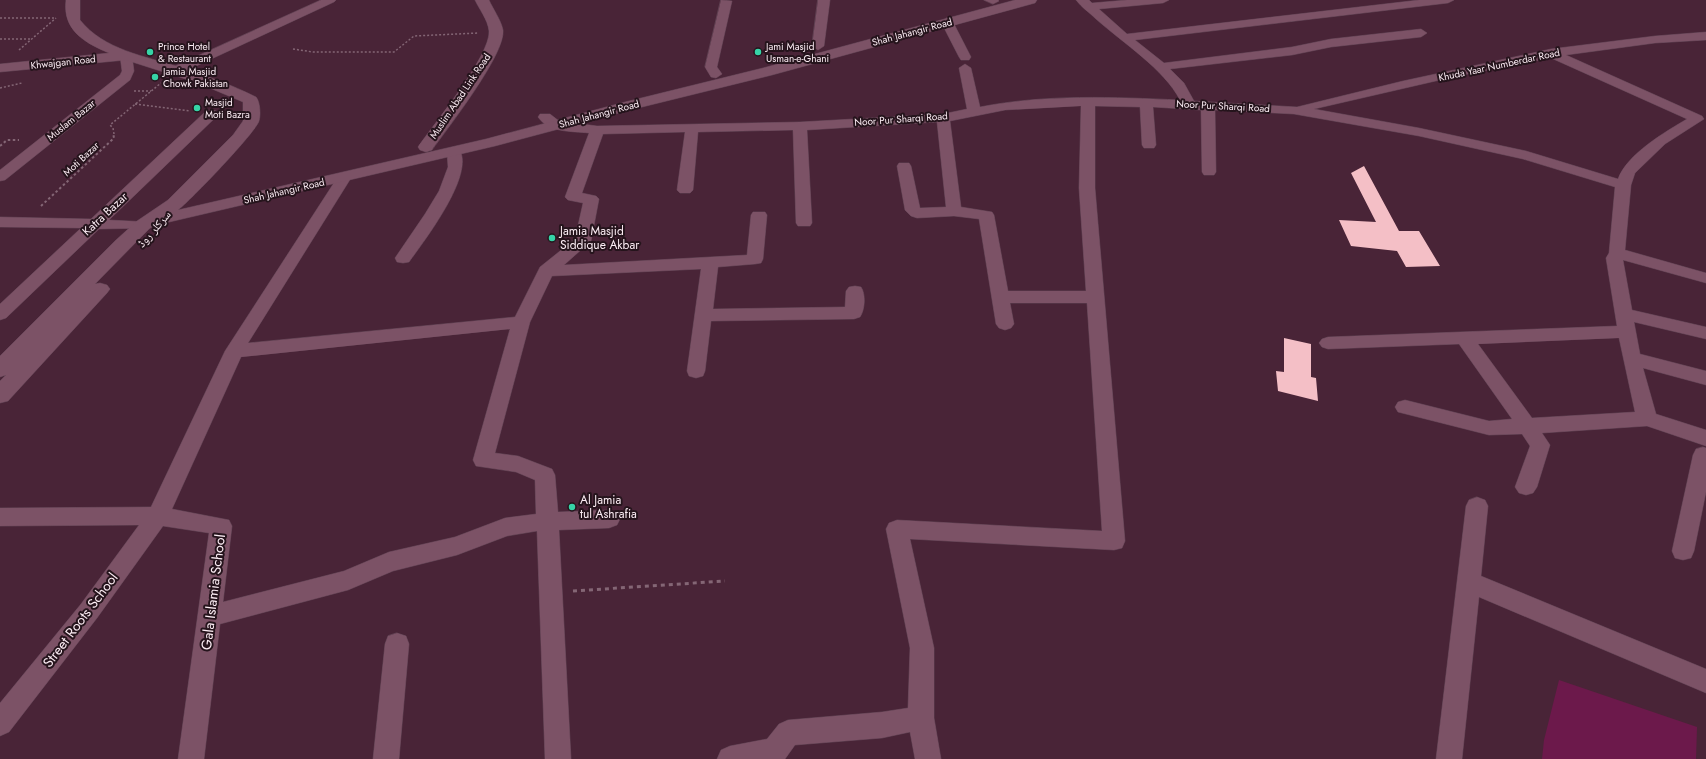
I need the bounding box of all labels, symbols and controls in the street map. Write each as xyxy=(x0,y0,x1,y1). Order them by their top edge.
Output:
street label: Shah Jahangir Road xyxy=(870,14,954,50)
place label: Prince Hotel & Restaurant xyxy=(158,39,211,66)
place label: Jami Masjid Usman-e-Ghani xyxy=(764,39,829,66)
street label: Khuda Yaar Numberdar Road xyxy=(1437,45,1561,85)
marker: Prince Hotel & Restaurant xyxy=(145,47,155,57)
marker: Jami Masjid Usman-e-Ghani xyxy=(753,47,763,57)
street label: Muslim Abad Link Road xyxy=(426,50,494,142)
street label: Khwajgan Road xyxy=(30,51,96,73)
place label: Jamia Masjid Chowk Pakistan xyxy=(161,64,228,91)
marker: Jamia Masjid Chowk Pakistan xyxy=(150,72,160,82)
street label: Muslam Bazar xyxy=(44,95,99,144)
place label: Masjid Moti Bazra xyxy=(205,95,250,122)
street label: Shah Jahangir Road xyxy=(557,96,641,132)
street label: Noor Pur Sharqi Road xyxy=(1176,96,1270,116)
marker: Masjid Moti Bazra xyxy=(192,103,202,113)
street label: Noor Pur Sharqi Road xyxy=(854,108,948,130)
street label: Moti Bazar xyxy=(60,138,103,180)
street label: Shah Jahangir Road xyxy=(242,174,326,208)
street label: Katra Bazar xyxy=(78,187,133,240)
street label: سرکلر روڈ xyxy=(133,206,175,252)
place label: Jamia Masjid Siddique Akbar xyxy=(558,222,640,254)
marker: Jamia Masjid Siddique Akbar xyxy=(547,233,557,243)
place label: Al Jamia tul Ashrafia xyxy=(580,491,637,523)
marker: Al Jamia tul Ashrafia xyxy=(567,502,577,512)
street label: Gala Islamia School xyxy=(196,533,230,651)
street label: Street Roots School xyxy=(38,568,122,672)

